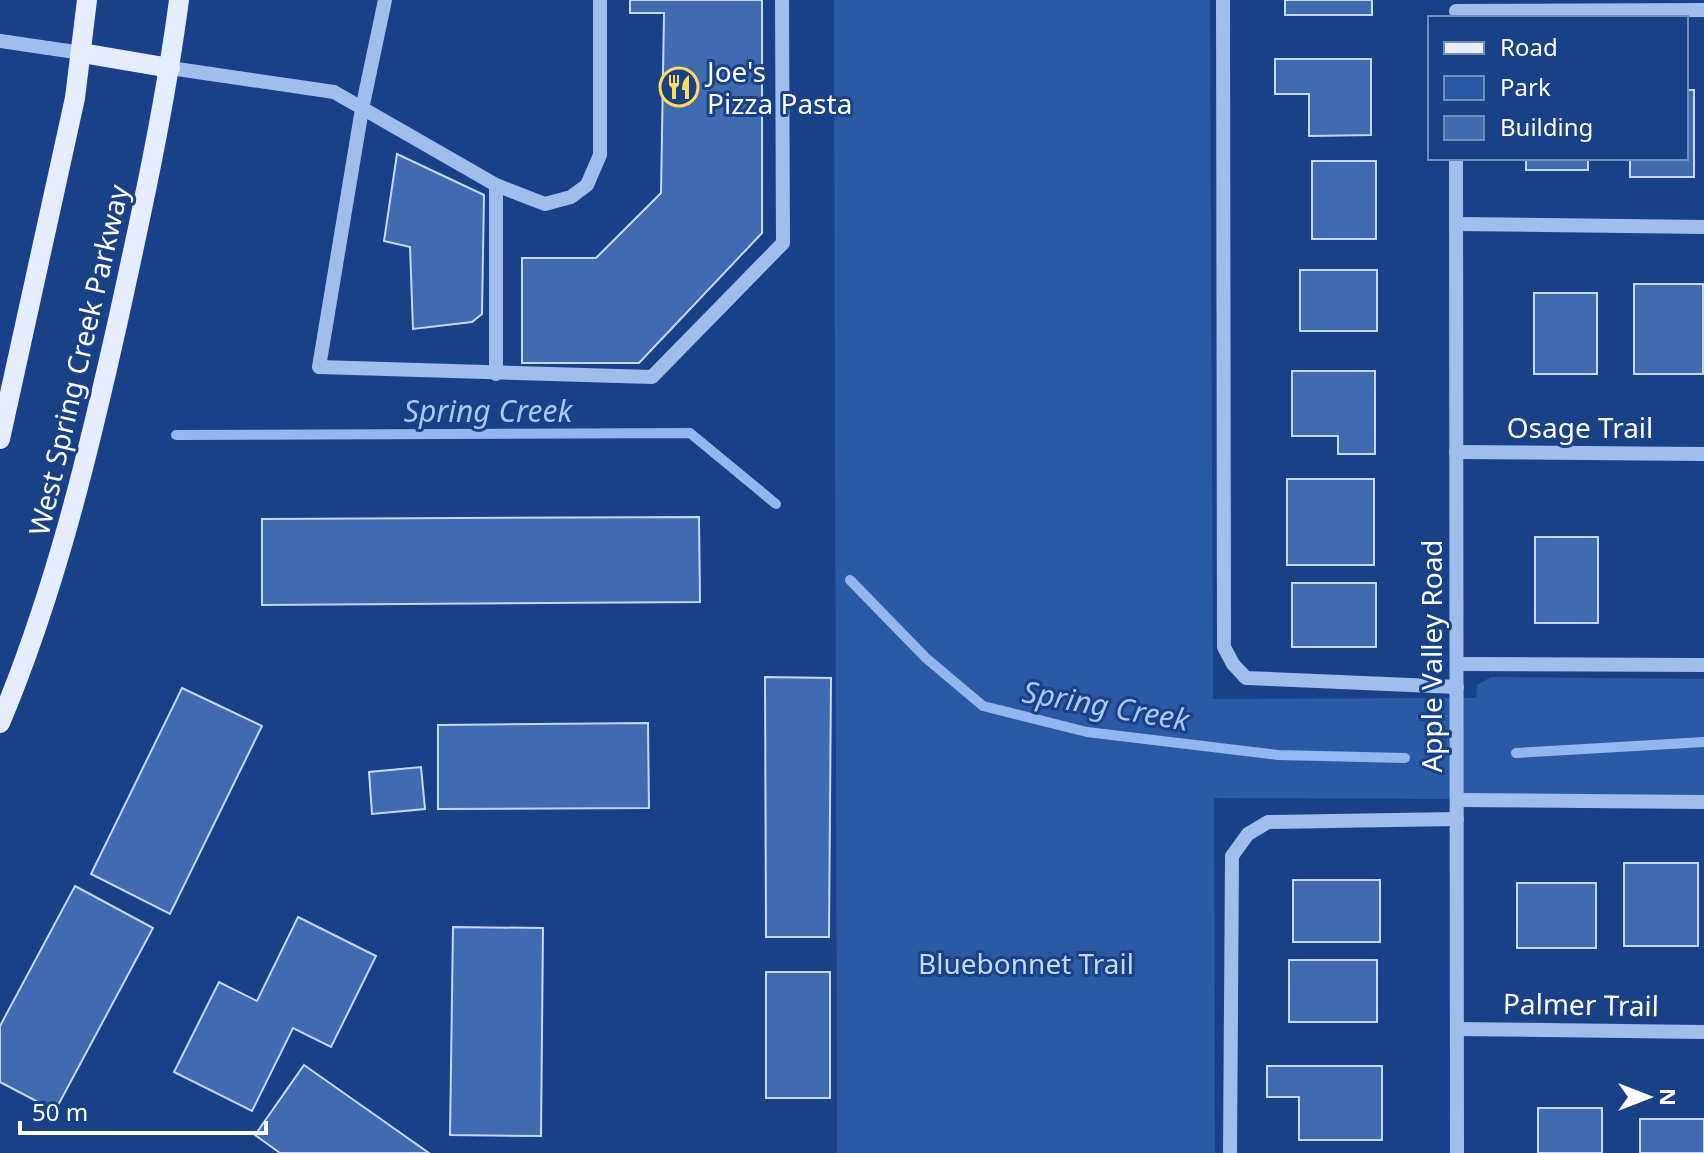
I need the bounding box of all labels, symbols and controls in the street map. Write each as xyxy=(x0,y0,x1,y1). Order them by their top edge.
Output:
legend xyxy=(1428,16,1688,160)
text: Road xyxy=(1500,30,1558,63)
place label: Joe's Pizza Pasta xyxy=(704,52,852,122)
restaurant icon: Joe's Pizza Pasta xyxy=(658,66,700,108)
text: Park xyxy=(1500,70,1551,103)
text: Building xyxy=(1500,110,1593,143)
street label: West Spring Creek Parkway xyxy=(19,180,137,539)
water label: Spring Creek xyxy=(404,390,573,431)
street label: Osage Trail xyxy=(1507,408,1653,446)
street label: Apple Valley Road xyxy=(1412,539,1450,773)
water label: Spring Creek xyxy=(1019,670,1194,740)
park label: Bluebonnet Trail xyxy=(918,944,1134,982)
street label: Palmer Trail xyxy=(1503,984,1659,1024)
north arrow xyxy=(1608,1057,1688,1137)
scale bar xyxy=(20,1085,266,1135)
text: N xyxy=(1654,1088,1684,1106)
text: 50 m xyxy=(32,1095,88,1128)

